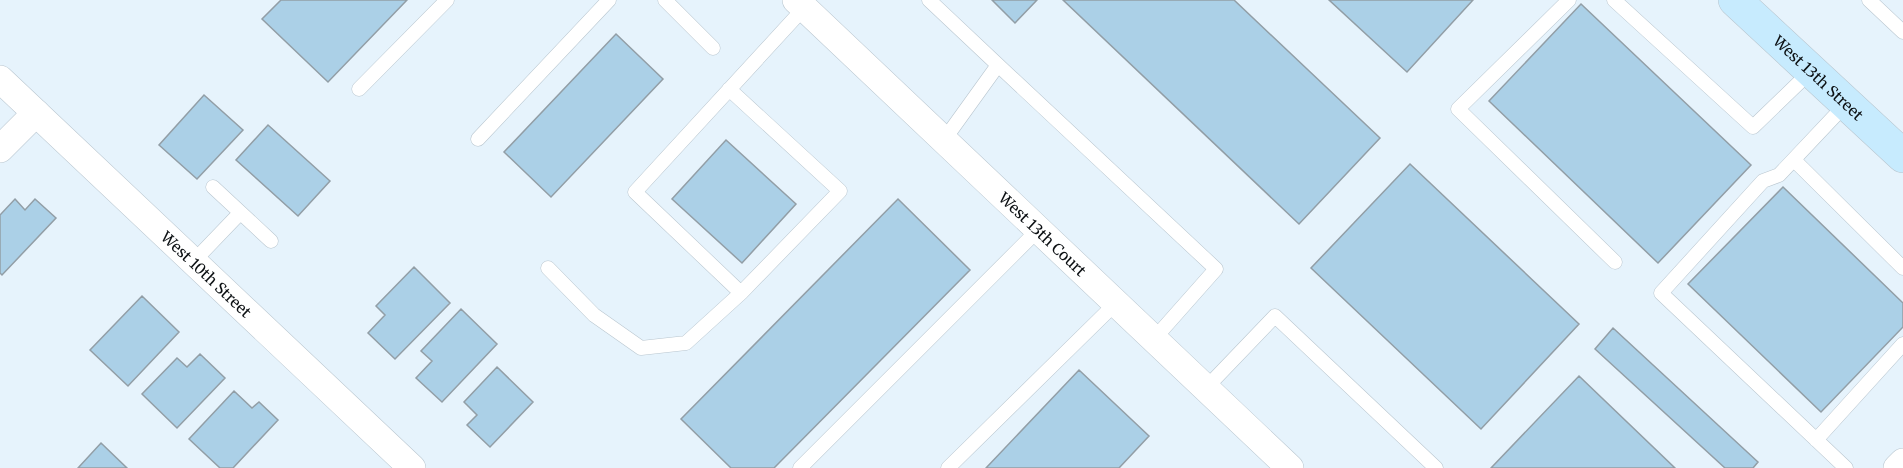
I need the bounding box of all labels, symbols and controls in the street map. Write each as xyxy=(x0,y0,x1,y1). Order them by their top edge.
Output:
street label: West 13th Street xyxy=(1769,30,1868,124)
street label: West 13th Court xyxy=(994,187,1091,280)
street label: West 10th Street xyxy=(157,226,256,321)

